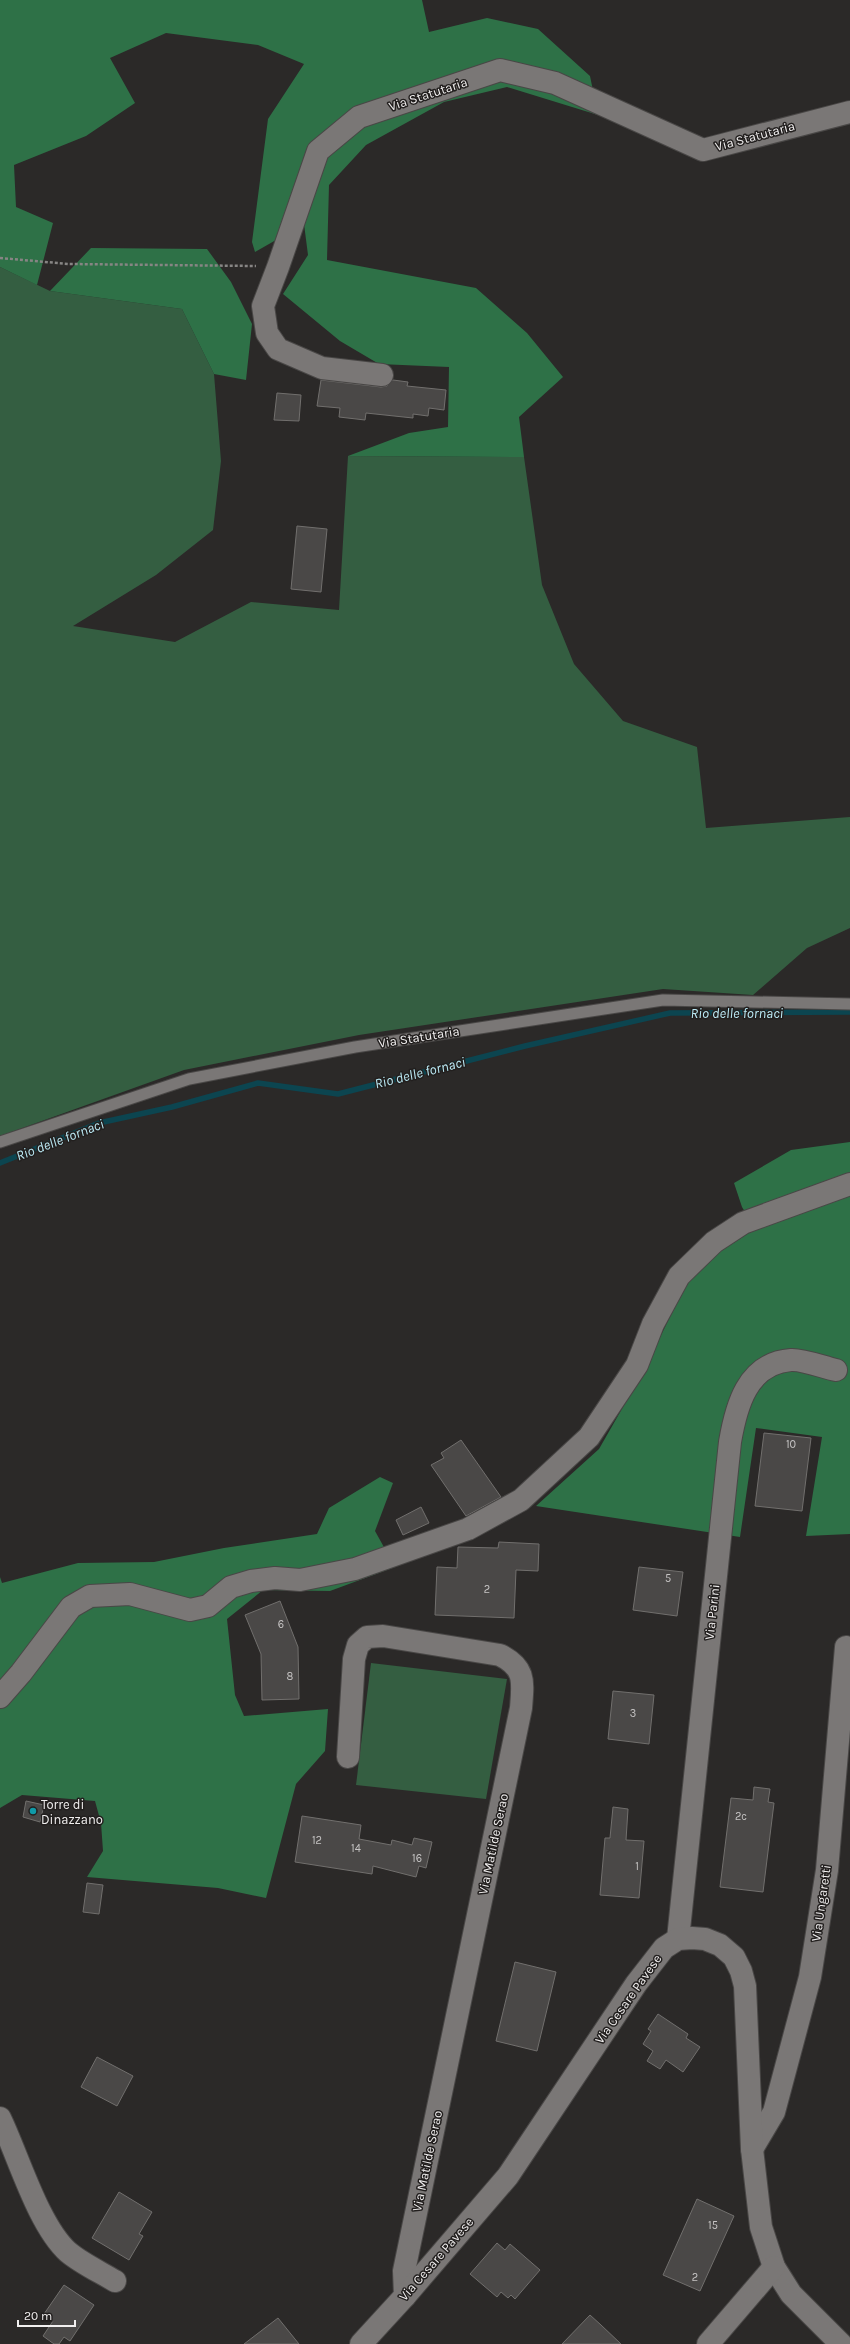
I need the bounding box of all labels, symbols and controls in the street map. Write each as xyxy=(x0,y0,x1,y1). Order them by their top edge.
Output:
street label: Via Statutaria xyxy=(387,74,469,114)
street label: Via Statutaria xyxy=(714,118,796,154)
water label: Rio delle fornaci xyxy=(691,1005,784,1022)
street label: Via Statutaria xyxy=(377,1023,461,1051)
water label: Rio delle fornaci xyxy=(373,1053,467,1092)
water label: Rio delle fornaci xyxy=(14,1115,107,1165)
house number: 10 xyxy=(786,1438,796,1451)
house number: 5 xyxy=(665,1572,671,1585)
house number: 2 xyxy=(484,1583,490,1596)
street label: Via Parini xyxy=(702,1583,722,1641)
house number: 6 xyxy=(278,1618,284,1631)
house number: 8 xyxy=(287,1670,294,1683)
house number: 3 xyxy=(630,1707,636,1720)
street label: Via Matilde Serao xyxy=(475,1792,511,1896)
place label: Torre di Dinazzano xyxy=(41,1797,103,1827)
marker: Torre di Dinazzano xyxy=(28,1806,38,1816)
house number: 2c xyxy=(735,1810,747,1823)
house number: 12 xyxy=(312,1834,322,1847)
house number: 14 xyxy=(351,1842,361,1855)
house number: 16 xyxy=(412,1852,422,1865)
house number: 1 xyxy=(635,1860,639,1873)
street label: Via Ungaretti xyxy=(808,1864,834,1942)
street label: Via Cesare Pavese xyxy=(592,1951,665,2047)
street label: Via Matilde Serao xyxy=(409,2109,445,2213)
street label: Via Cesare Pavese xyxy=(396,2214,477,2304)
house number: 15 xyxy=(708,2219,718,2232)
house number: 2 xyxy=(692,2271,698,2284)
scale bar xyxy=(18,2302,75,2328)
text: 20 m xyxy=(24,2309,52,2323)

